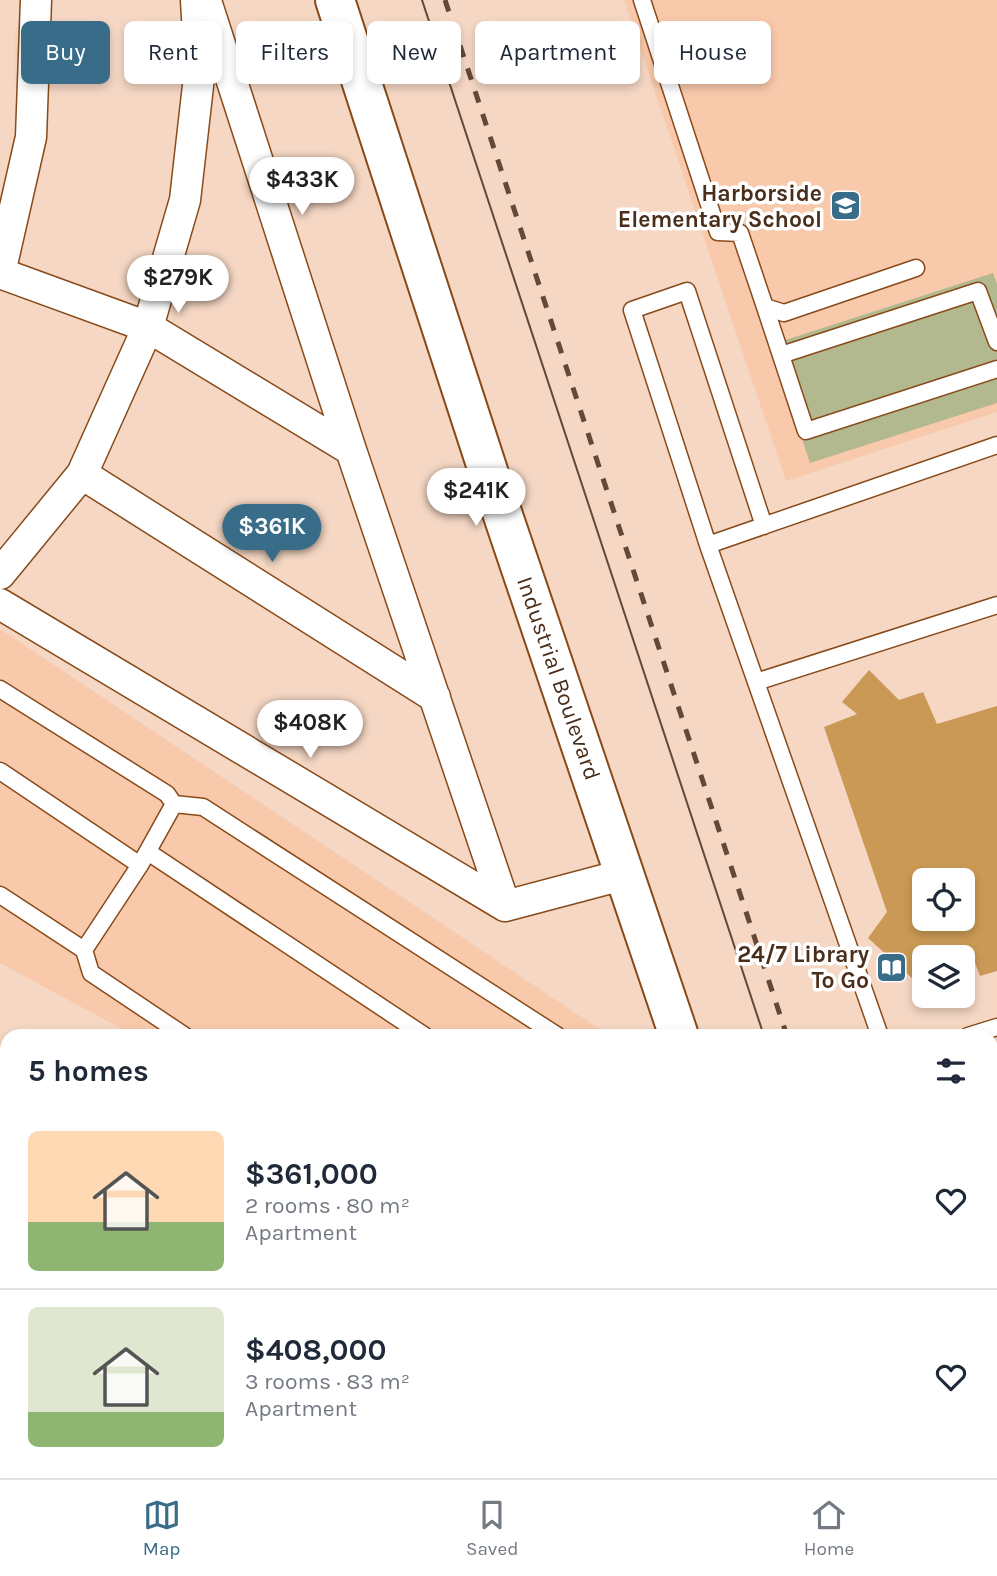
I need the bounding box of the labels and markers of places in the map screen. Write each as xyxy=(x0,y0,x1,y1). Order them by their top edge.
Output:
pin: $433K xyxy=(253,158,351,217)
place label: Harborside Elementary School xyxy=(618,180,822,233)
school or university icon: Harborside Elementary School xyxy=(828,189,862,223)
pin: $279K xyxy=(129,256,227,315)
pin: $241K xyxy=(427,468,525,528)
pin: $361K xyxy=(223,504,321,564)
pin: $408K xyxy=(261,700,359,760)
place label: 24/7 Library To Go xyxy=(737,941,869,994)
library icon: 24/7 Library To Go xyxy=(875,950,909,984)

